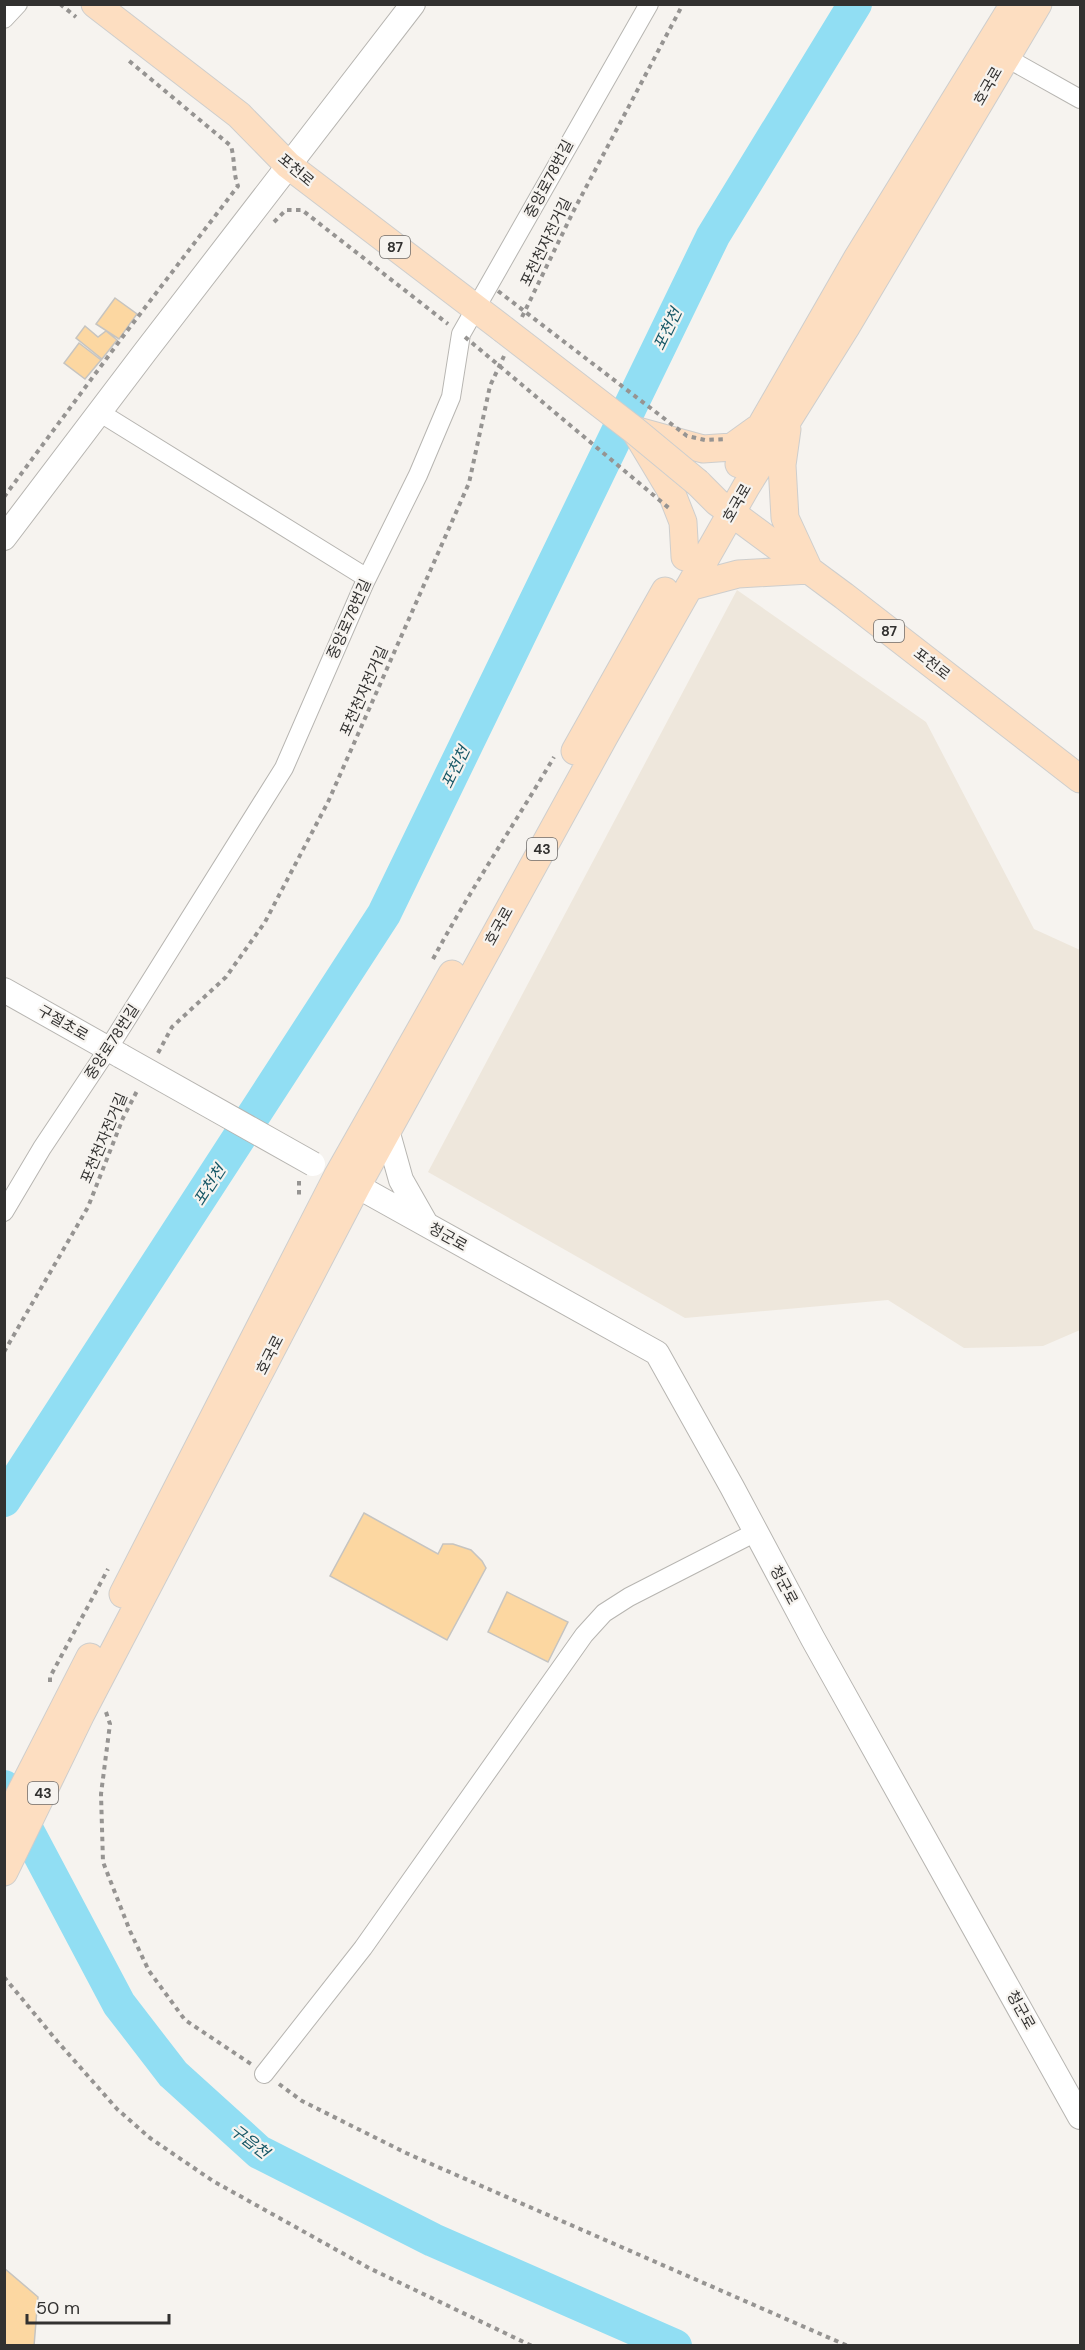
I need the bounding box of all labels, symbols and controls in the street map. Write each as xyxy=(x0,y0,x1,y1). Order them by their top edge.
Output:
street label: 호국로 xyxy=(969,63,1007,109)
street label: 중앙로78번길 xyxy=(520,136,578,222)
street label: 포천로 xyxy=(274,149,318,191)
street label: 포천천자전거길 xyxy=(516,194,576,290)
road number: 87 xyxy=(380,236,410,258)
water label: 포천천 xyxy=(648,303,688,354)
street label: 호국로 xyxy=(718,480,756,526)
street label: 중앙로78번길 xyxy=(322,576,376,662)
road number: 87 xyxy=(874,620,904,642)
street label: 포천천자전거길 xyxy=(335,643,393,739)
street label: 포천로 xyxy=(910,643,954,685)
water label: 포천천 xyxy=(436,741,476,792)
road number: 43 xyxy=(527,838,557,860)
street label: 호국로 xyxy=(480,903,518,949)
street label: 구절초로 xyxy=(34,1001,92,1045)
street label: 중앙로78번길 xyxy=(80,1001,144,1083)
street label: 포천천자전거길 xyxy=(76,1090,132,1186)
water label: 포천천 xyxy=(189,1159,231,1210)
street label: 청군로 xyxy=(425,1218,471,1256)
street label: 호국로 xyxy=(252,1332,288,1378)
street label: 청군로 xyxy=(765,1562,803,1608)
road number: 43 xyxy=(28,1782,58,1804)
street label: 청군로 xyxy=(1002,1987,1040,2033)
water label: 구읍천 xyxy=(226,2120,275,2165)
scale bar xyxy=(27,2287,170,2325)
text: 50 m xyxy=(36,2296,80,2320)

